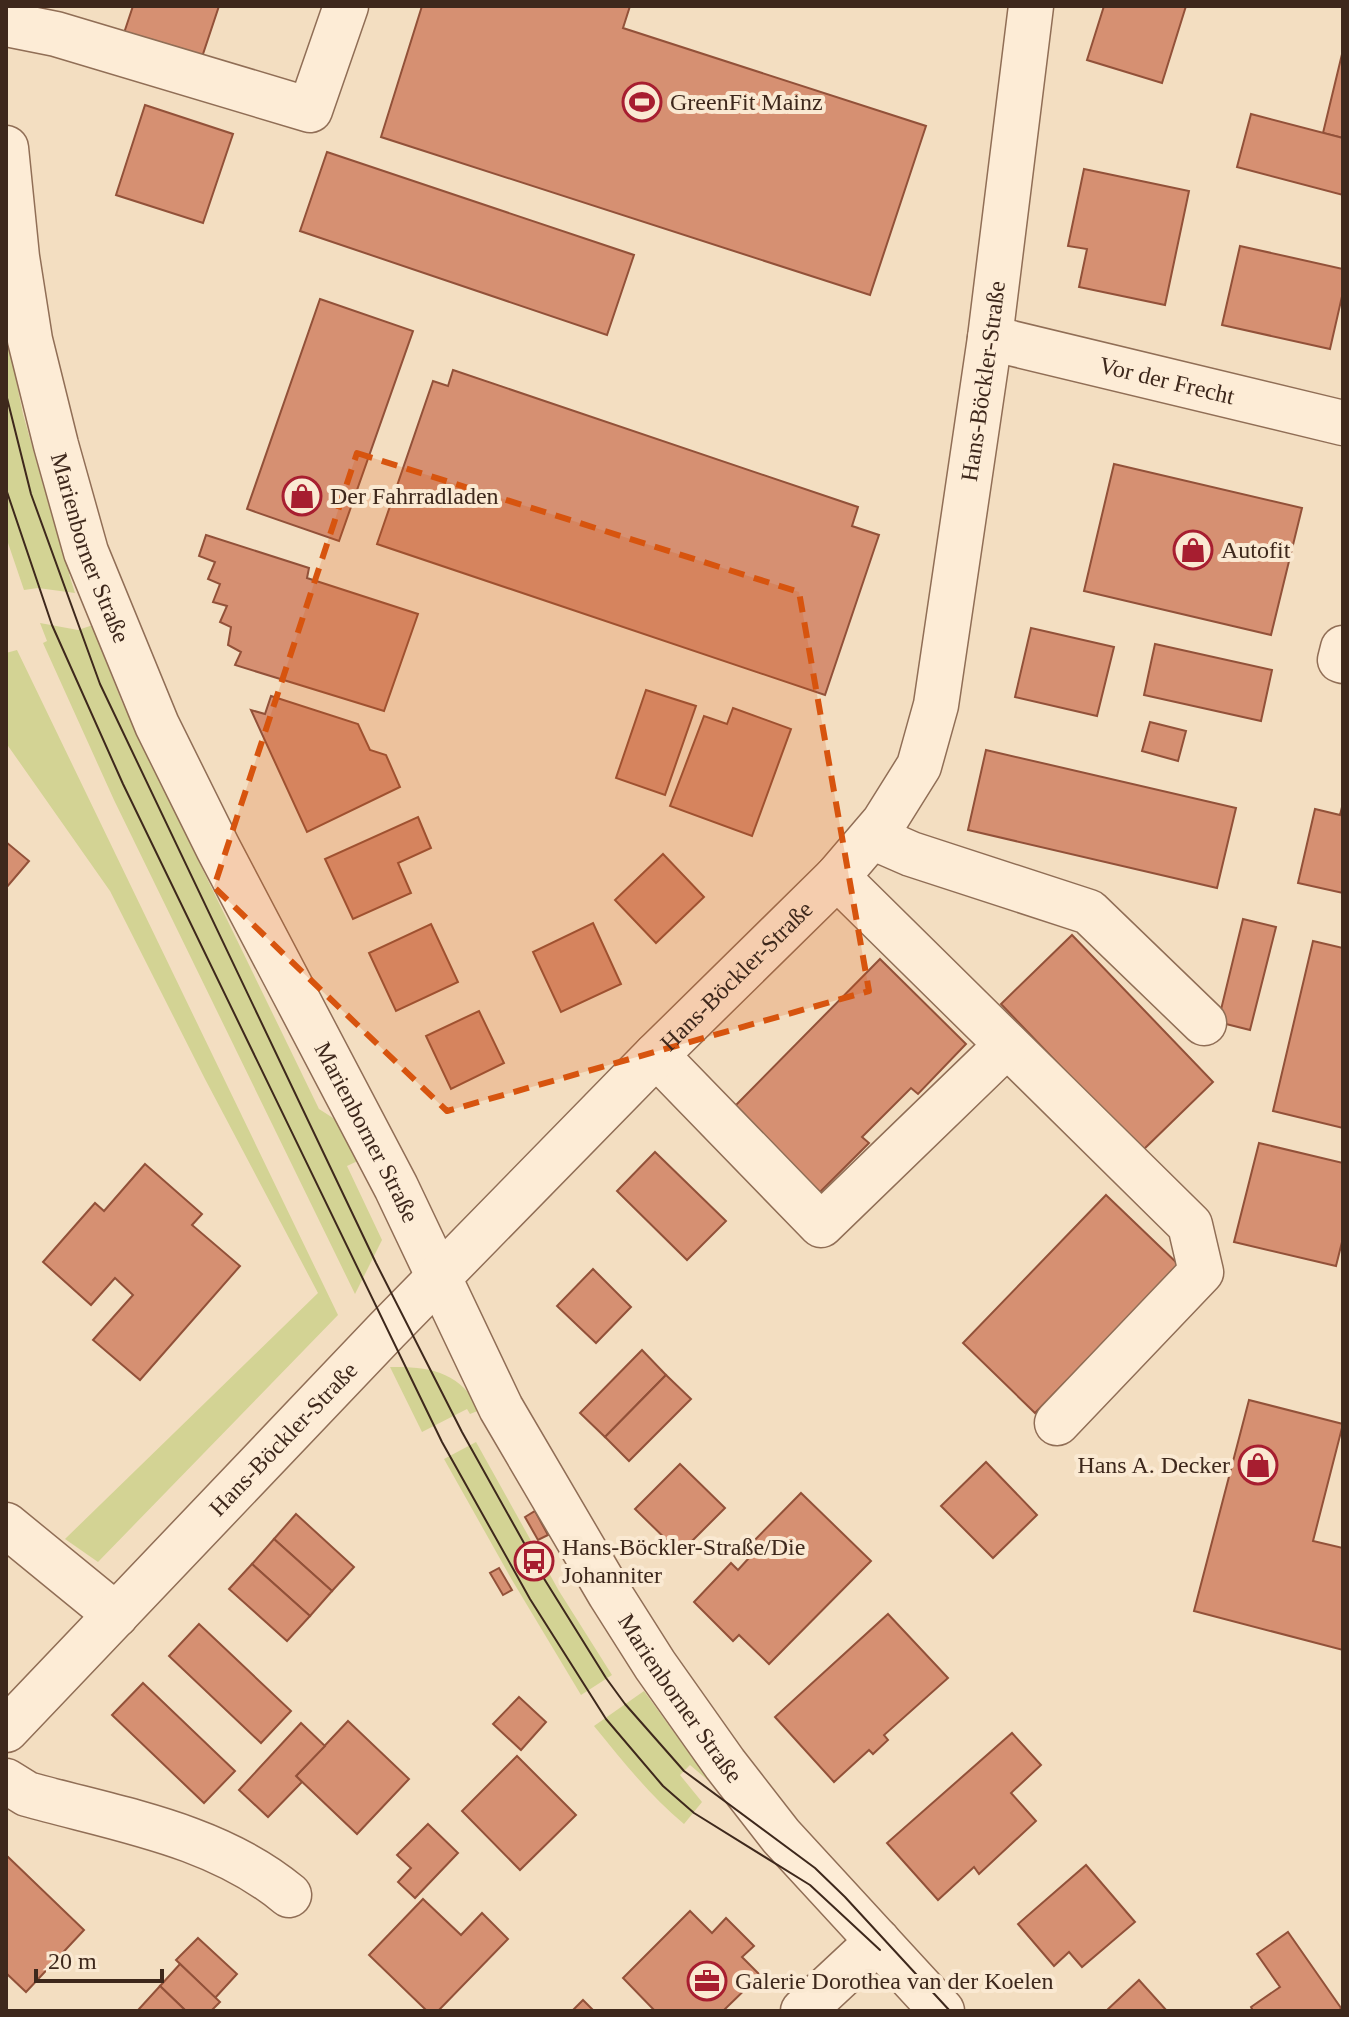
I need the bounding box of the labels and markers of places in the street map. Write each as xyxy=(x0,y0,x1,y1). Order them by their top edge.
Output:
sports icon: GreenFit Mainz xyxy=(621,81,663,123)
place label: GreenFit Mainz xyxy=(670,89,823,115)
shop icon: Der Fahrradladen xyxy=(281,475,323,517)
place label: Der Fahrradladen xyxy=(330,483,499,509)
shop icon: Autofit xyxy=(1172,529,1214,571)
place label: Autofit xyxy=(1221,537,1291,563)
shop icon: Hans A. Decker xyxy=(1237,1444,1279,1486)
place label: Hans A. Decker xyxy=(1077,1452,1230,1478)
place label: Hans-Böckler-Straße/Die Johanniter xyxy=(562,1534,805,1588)
bus stop icon: Hans-Böckler-Straße/Die Johanniter xyxy=(513,1540,555,1582)
office icon: Galerie Dorothea van der Koelen xyxy=(686,1960,728,2002)
place label: Galerie Dorothea van der Koelen xyxy=(735,1968,1054,1994)

